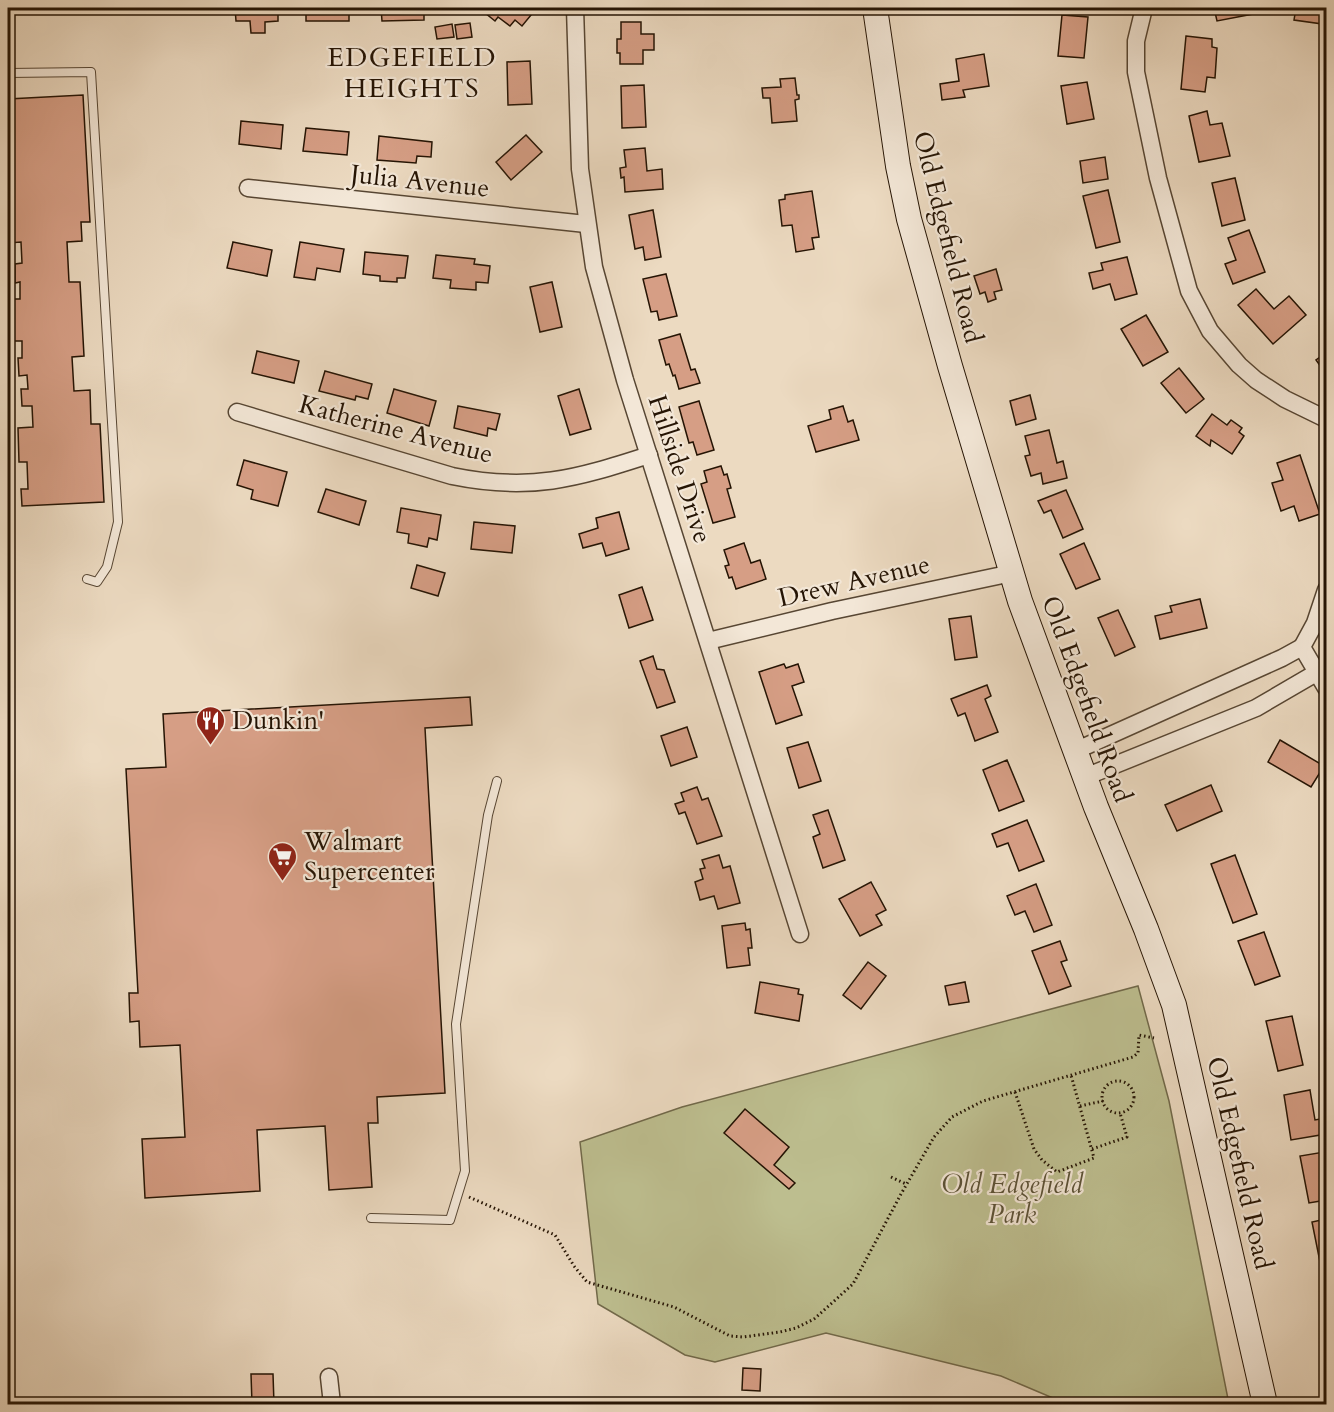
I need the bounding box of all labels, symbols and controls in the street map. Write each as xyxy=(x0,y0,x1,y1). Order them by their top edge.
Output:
district label: EDGEFIELD HEIGHTS xyxy=(327,39,497,107)
street label: Old Edgefield Road xyxy=(905,127,991,347)
street label: Julia Avenue xyxy=(345,156,491,206)
street label: Katherine Avenue xyxy=(295,386,497,472)
street label: Hillside Drive xyxy=(640,390,720,548)
street label: Drew Avenue xyxy=(775,547,933,615)
street label: Old Edgefield Road xyxy=(1033,591,1141,807)
place label: Dunkin' xyxy=(232,703,324,738)
restaurant icon: Dunkin' xyxy=(195,704,227,746)
place label: Walmart Supercenter xyxy=(303,824,435,889)
supermarket icon: Walmart Supercenter xyxy=(267,840,299,882)
street label: Old Edgefield Road xyxy=(1199,1053,1282,1273)
park label: Old Edgefield Park xyxy=(941,1167,1084,1232)

